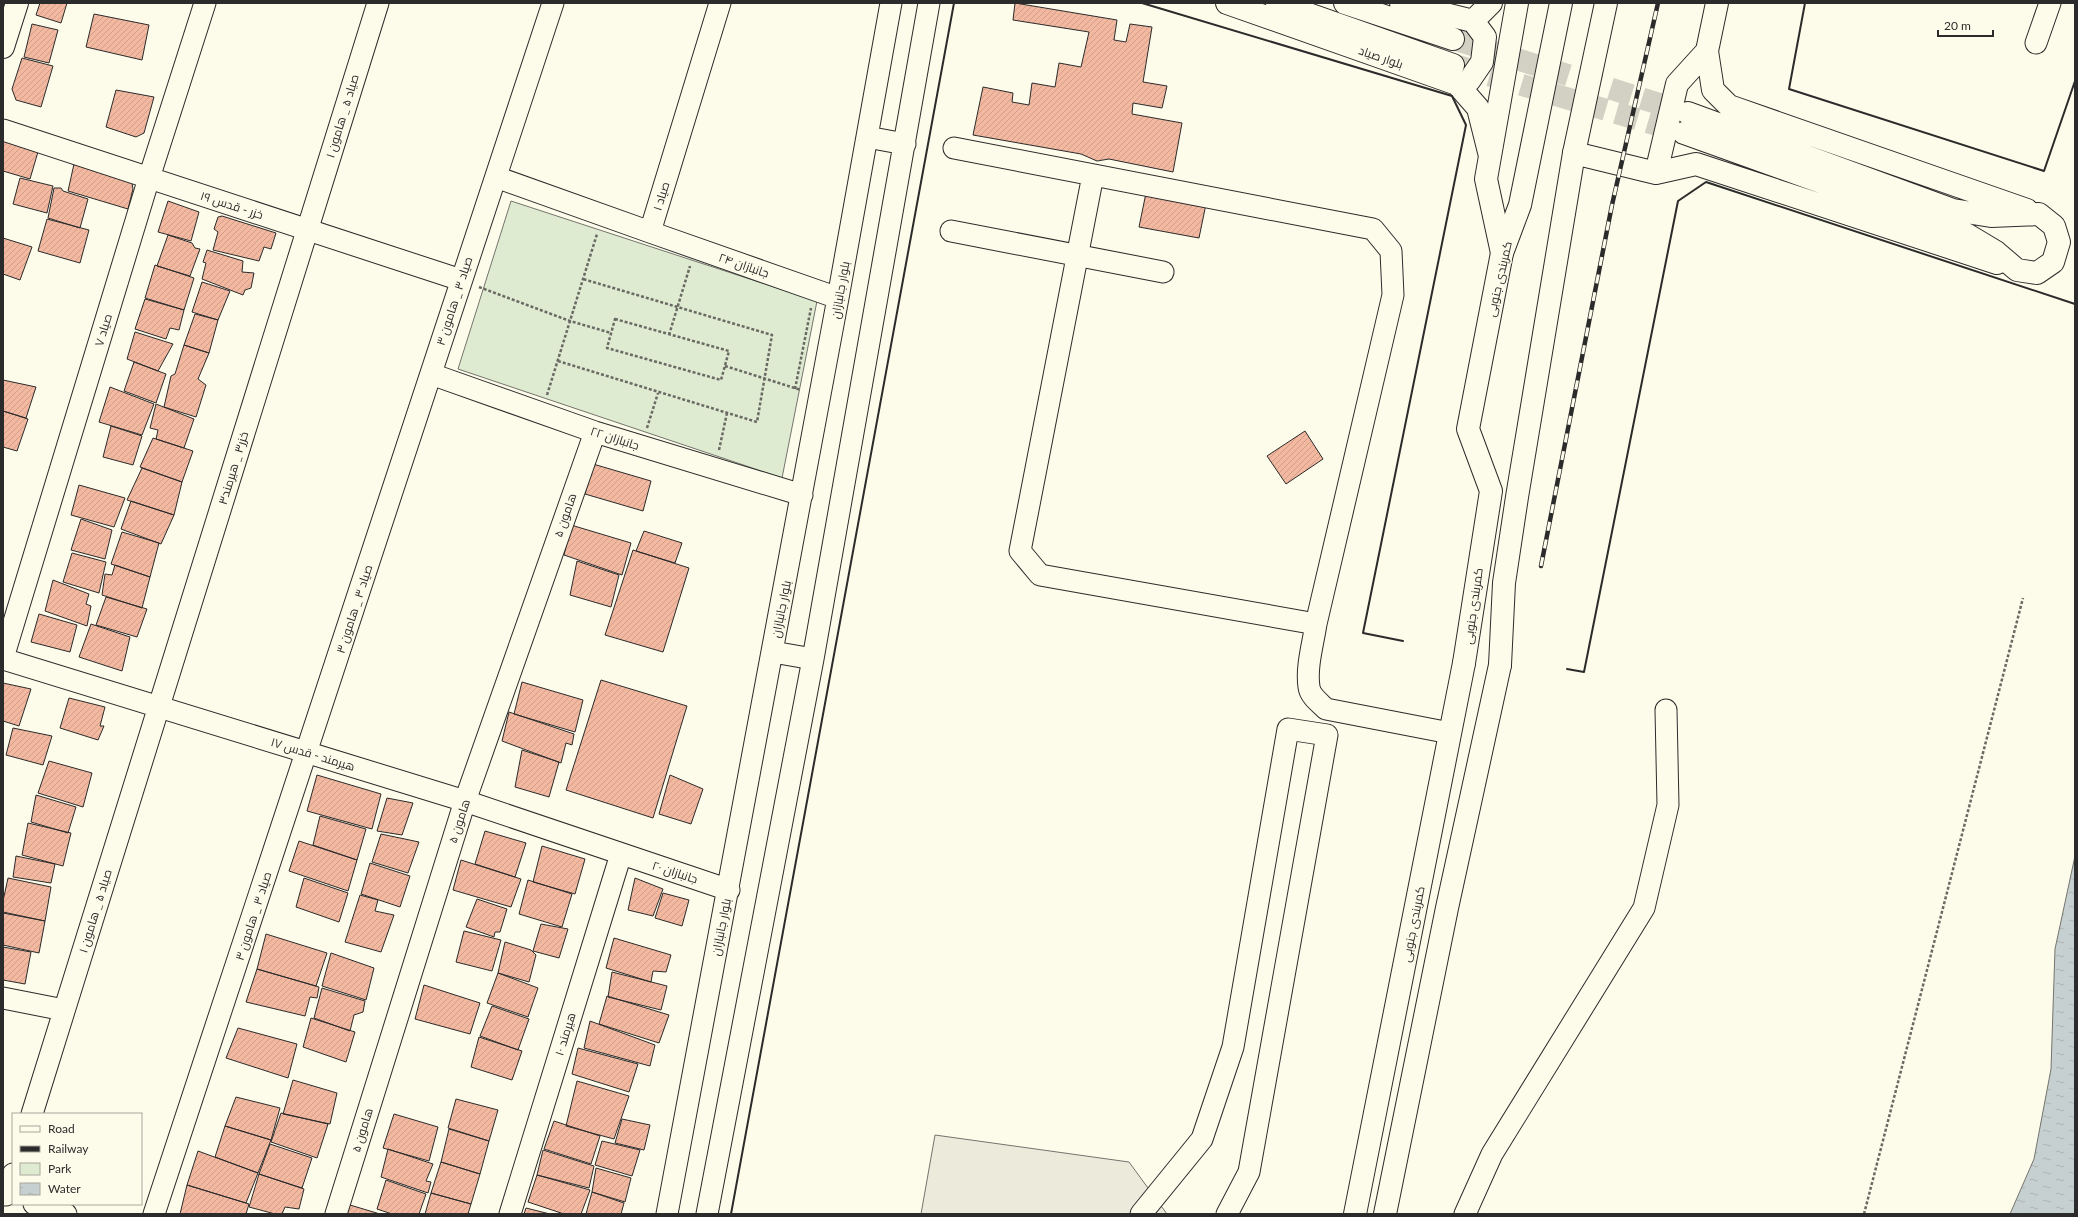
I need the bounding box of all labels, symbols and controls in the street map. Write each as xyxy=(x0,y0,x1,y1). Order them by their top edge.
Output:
scale bar xyxy=(1938,12,1993,38)
text: 20 m xyxy=(1944,18,1971,33)
street label: بلوار صیاد xyxy=(1357,42,1405,72)
street label: صیاد ۵ _ هامون ۱ xyxy=(322,72,362,160)
street label: صیاد ۱ xyxy=(650,180,672,212)
street label: خزر - قدس ۱۹ xyxy=(199,188,265,222)
street label: کمربندی جنوبی xyxy=(1483,240,1515,318)
street label: جانبازان ۲۴ xyxy=(717,249,771,281)
street label: صیاد ۳ _ هامون ۳ xyxy=(433,255,475,347)
street label: بلوار جانبازان xyxy=(828,260,852,320)
street label: صیاد ۷ xyxy=(91,312,115,348)
street label: جانبازان ۲۲ xyxy=(589,423,641,453)
street label: خزر۳ _ هیرمند۳ xyxy=(215,430,251,506)
street label: هامون ۵ xyxy=(551,491,579,539)
street label: صیاد ۳ _ هامون ۳ xyxy=(333,563,375,655)
street label: کمربندی جنوبی xyxy=(1460,567,1486,645)
street label: بلوار جانبازان xyxy=(768,579,794,639)
street label: هیرمند - قدس ۱۷ xyxy=(269,734,357,774)
street label: هامون ۵ xyxy=(445,797,473,845)
street label: جانبازان ۲۰ xyxy=(650,858,700,886)
street label: صیاد ۵ _ هامون ۱ xyxy=(75,867,115,955)
street label: صیاد ۳ _ هامون ۳ xyxy=(232,870,274,962)
street label: کمربندی جنوبی xyxy=(1398,885,1428,963)
street label: بلوار جانبازان xyxy=(708,897,734,957)
street label: هیرمند ۱۰ xyxy=(551,1011,579,1057)
street label: هامون ۵ xyxy=(348,1106,376,1154)
legend xyxy=(12,1113,142,1205)
text: Road xyxy=(48,1121,75,1136)
text: Railway xyxy=(48,1141,89,1156)
text: Park xyxy=(48,1161,72,1176)
text: Water xyxy=(48,1181,81,1196)

